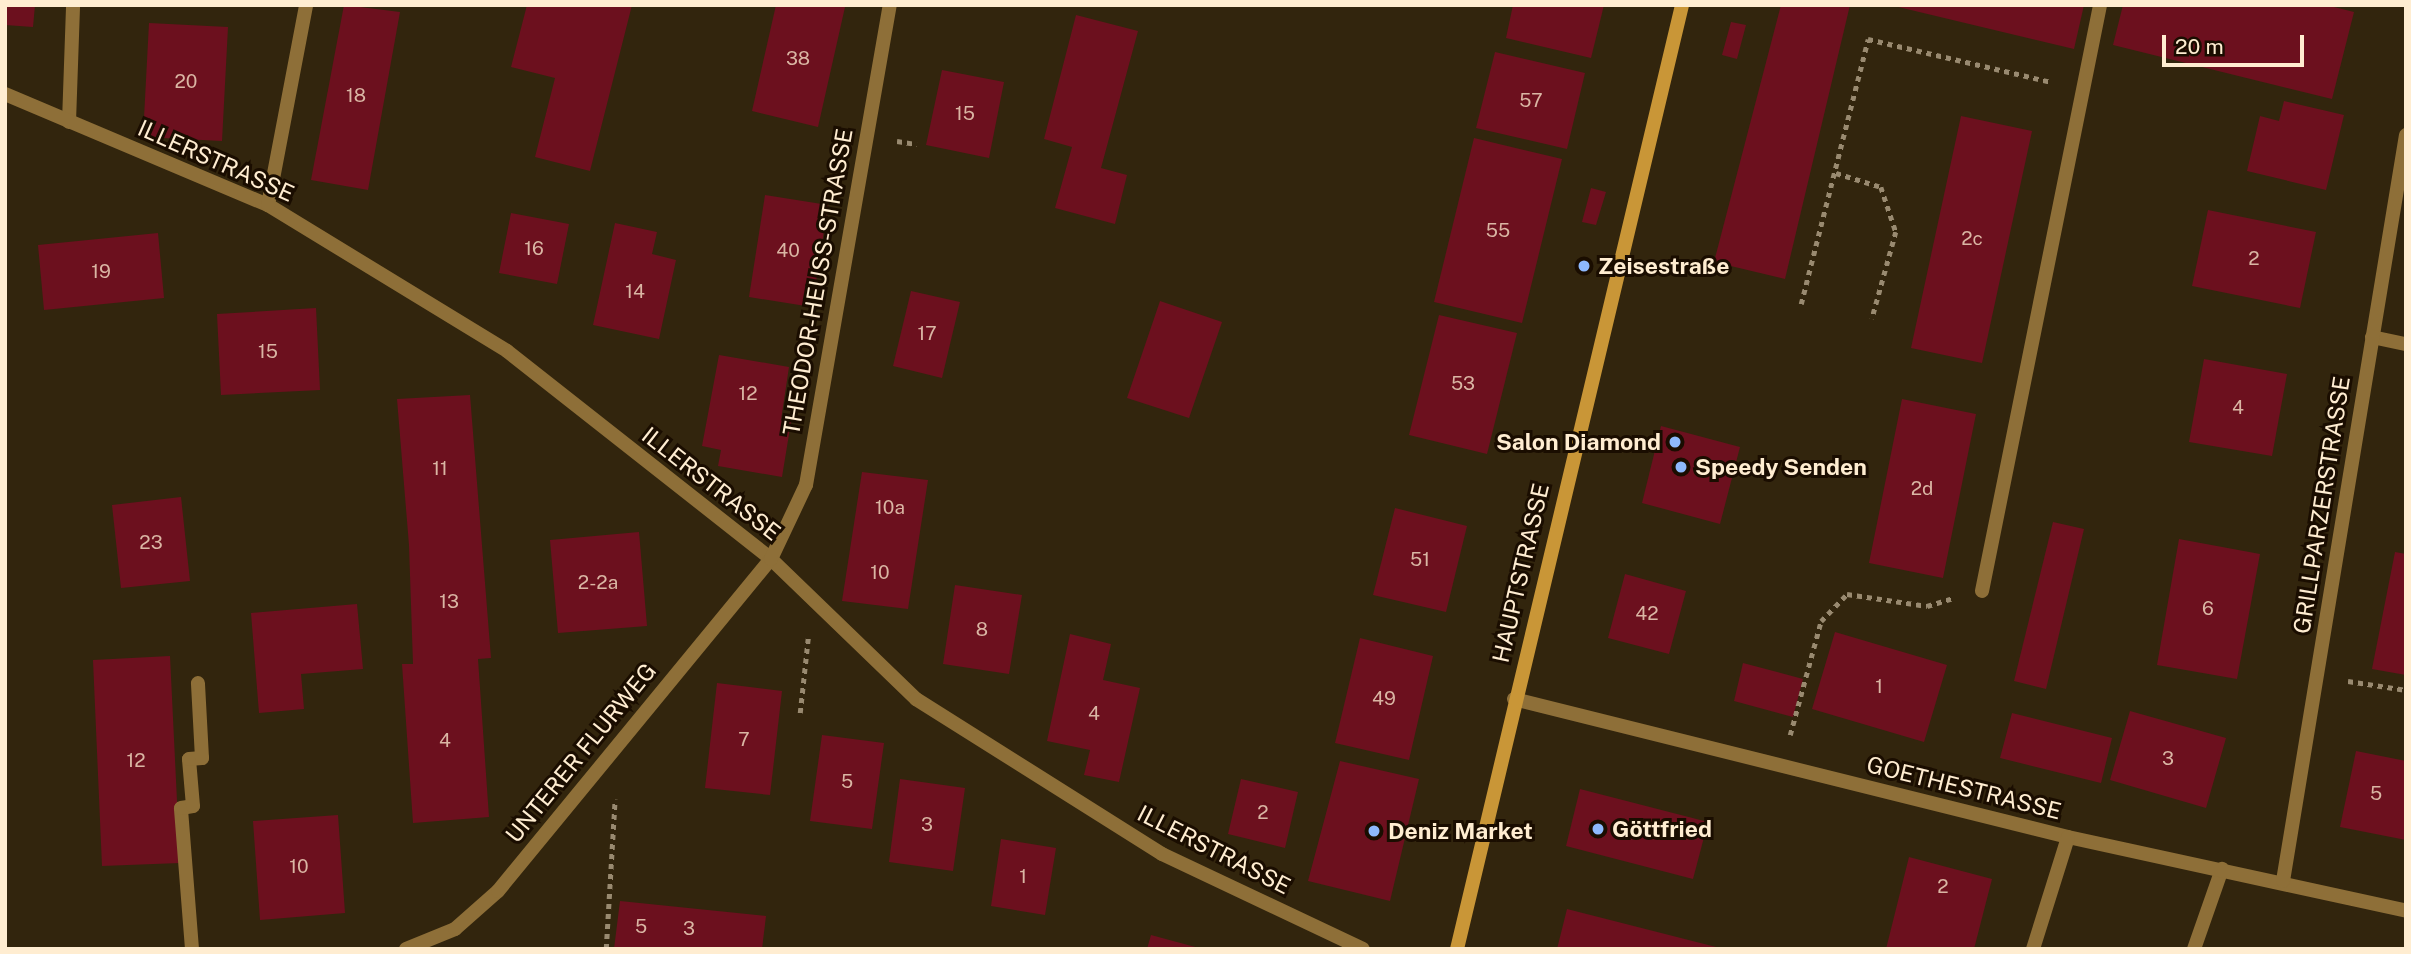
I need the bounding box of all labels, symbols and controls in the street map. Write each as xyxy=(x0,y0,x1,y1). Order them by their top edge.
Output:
scale bar xyxy=(2166,21,2308,65)
text: 20 m xyxy=(2175,34,2224,59)
house number: 38 xyxy=(786,48,810,70)
house number: 20 xyxy=(175,71,197,93)
house number: 18 xyxy=(346,85,366,107)
house number: 57 xyxy=(1519,90,1543,112)
house number: 15 xyxy=(955,103,975,125)
street label: ILLERSTRASSE xyxy=(134,114,298,208)
street label: THEODOR-HEUSS-STRASSE xyxy=(777,126,859,438)
house number: 55 xyxy=(1486,220,1510,242)
house number: 2c xyxy=(1961,228,1983,250)
house number: 16 xyxy=(524,238,544,260)
house number: 40 xyxy=(776,240,800,262)
house number: 2 xyxy=(2248,248,2260,270)
place label: Zeisestraße xyxy=(1598,252,1729,280)
marker: Zeisestraße xyxy=(1576,258,1592,274)
house number: 19 xyxy=(91,261,111,283)
house number: 14 xyxy=(625,281,645,303)
house number: 17 xyxy=(917,323,937,345)
house number: 15 xyxy=(258,341,278,363)
house number: 53 xyxy=(1451,373,1475,395)
street label: GRILLPARZERSTRASSE xyxy=(2288,374,2356,636)
house number: 12 xyxy=(738,383,758,405)
house number: 4 xyxy=(2232,397,2244,419)
street label: ILLERSTRASSE xyxy=(636,421,786,547)
place label: Salon Diamond xyxy=(1496,428,1661,456)
marker: Salon Diamond xyxy=(1667,434,1683,450)
place label: Speedy Senden xyxy=(1695,453,1867,481)
house number: 11 xyxy=(432,458,448,480)
marker: Speedy Senden xyxy=(1673,459,1689,475)
house number: 2d xyxy=(1911,478,1933,500)
street label: HAUPTSTRASSE xyxy=(1487,481,1555,665)
house number: 10a xyxy=(875,497,905,519)
house number: 23 xyxy=(139,532,163,554)
house number: 51 xyxy=(1410,549,1430,571)
house number: 10 xyxy=(870,562,890,584)
house number: 2-2a xyxy=(578,572,618,594)
house number: 13 xyxy=(439,591,459,613)
house number: 6 xyxy=(2202,598,2214,620)
house number: 42 xyxy=(1635,603,1659,625)
house number: 8 xyxy=(976,619,988,641)
street label: UNTERER FLURWEG xyxy=(500,658,662,848)
house number: 1 xyxy=(1875,676,1883,698)
house number: 49 xyxy=(1372,688,1396,710)
house number: 4 xyxy=(1088,703,1100,725)
house number: 7 xyxy=(738,729,750,751)
house number: 4 xyxy=(439,730,451,752)
house number: 3 xyxy=(2162,748,2174,770)
house number: 12 xyxy=(126,750,146,772)
street label: GOETHESTRASSE xyxy=(1864,750,2064,826)
house number: 5 xyxy=(841,771,853,793)
house number: 5 xyxy=(2370,783,2382,805)
street label: ILLERSTRASSE xyxy=(1133,800,1295,900)
house number: 2 xyxy=(1257,802,1269,824)
house number: 3 xyxy=(921,814,933,836)
place label: Göttfried xyxy=(1612,815,1712,843)
place label: Deniz Market xyxy=(1388,817,1533,845)
marker: Göttfried xyxy=(1590,821,1606,837)
marker: Deniz Market xyxy=(1366,823,1382,839)
house number: 10 xyxy=(289,856,309,878)
house number: 1 xyxy=(1019,866,1027,888)
house number: 2 xyxy=(1937,876,1949,898)
house number: 5 xyxy=(635,916,647,938)
house number: 3 xyxy=(683,918,695,940)

